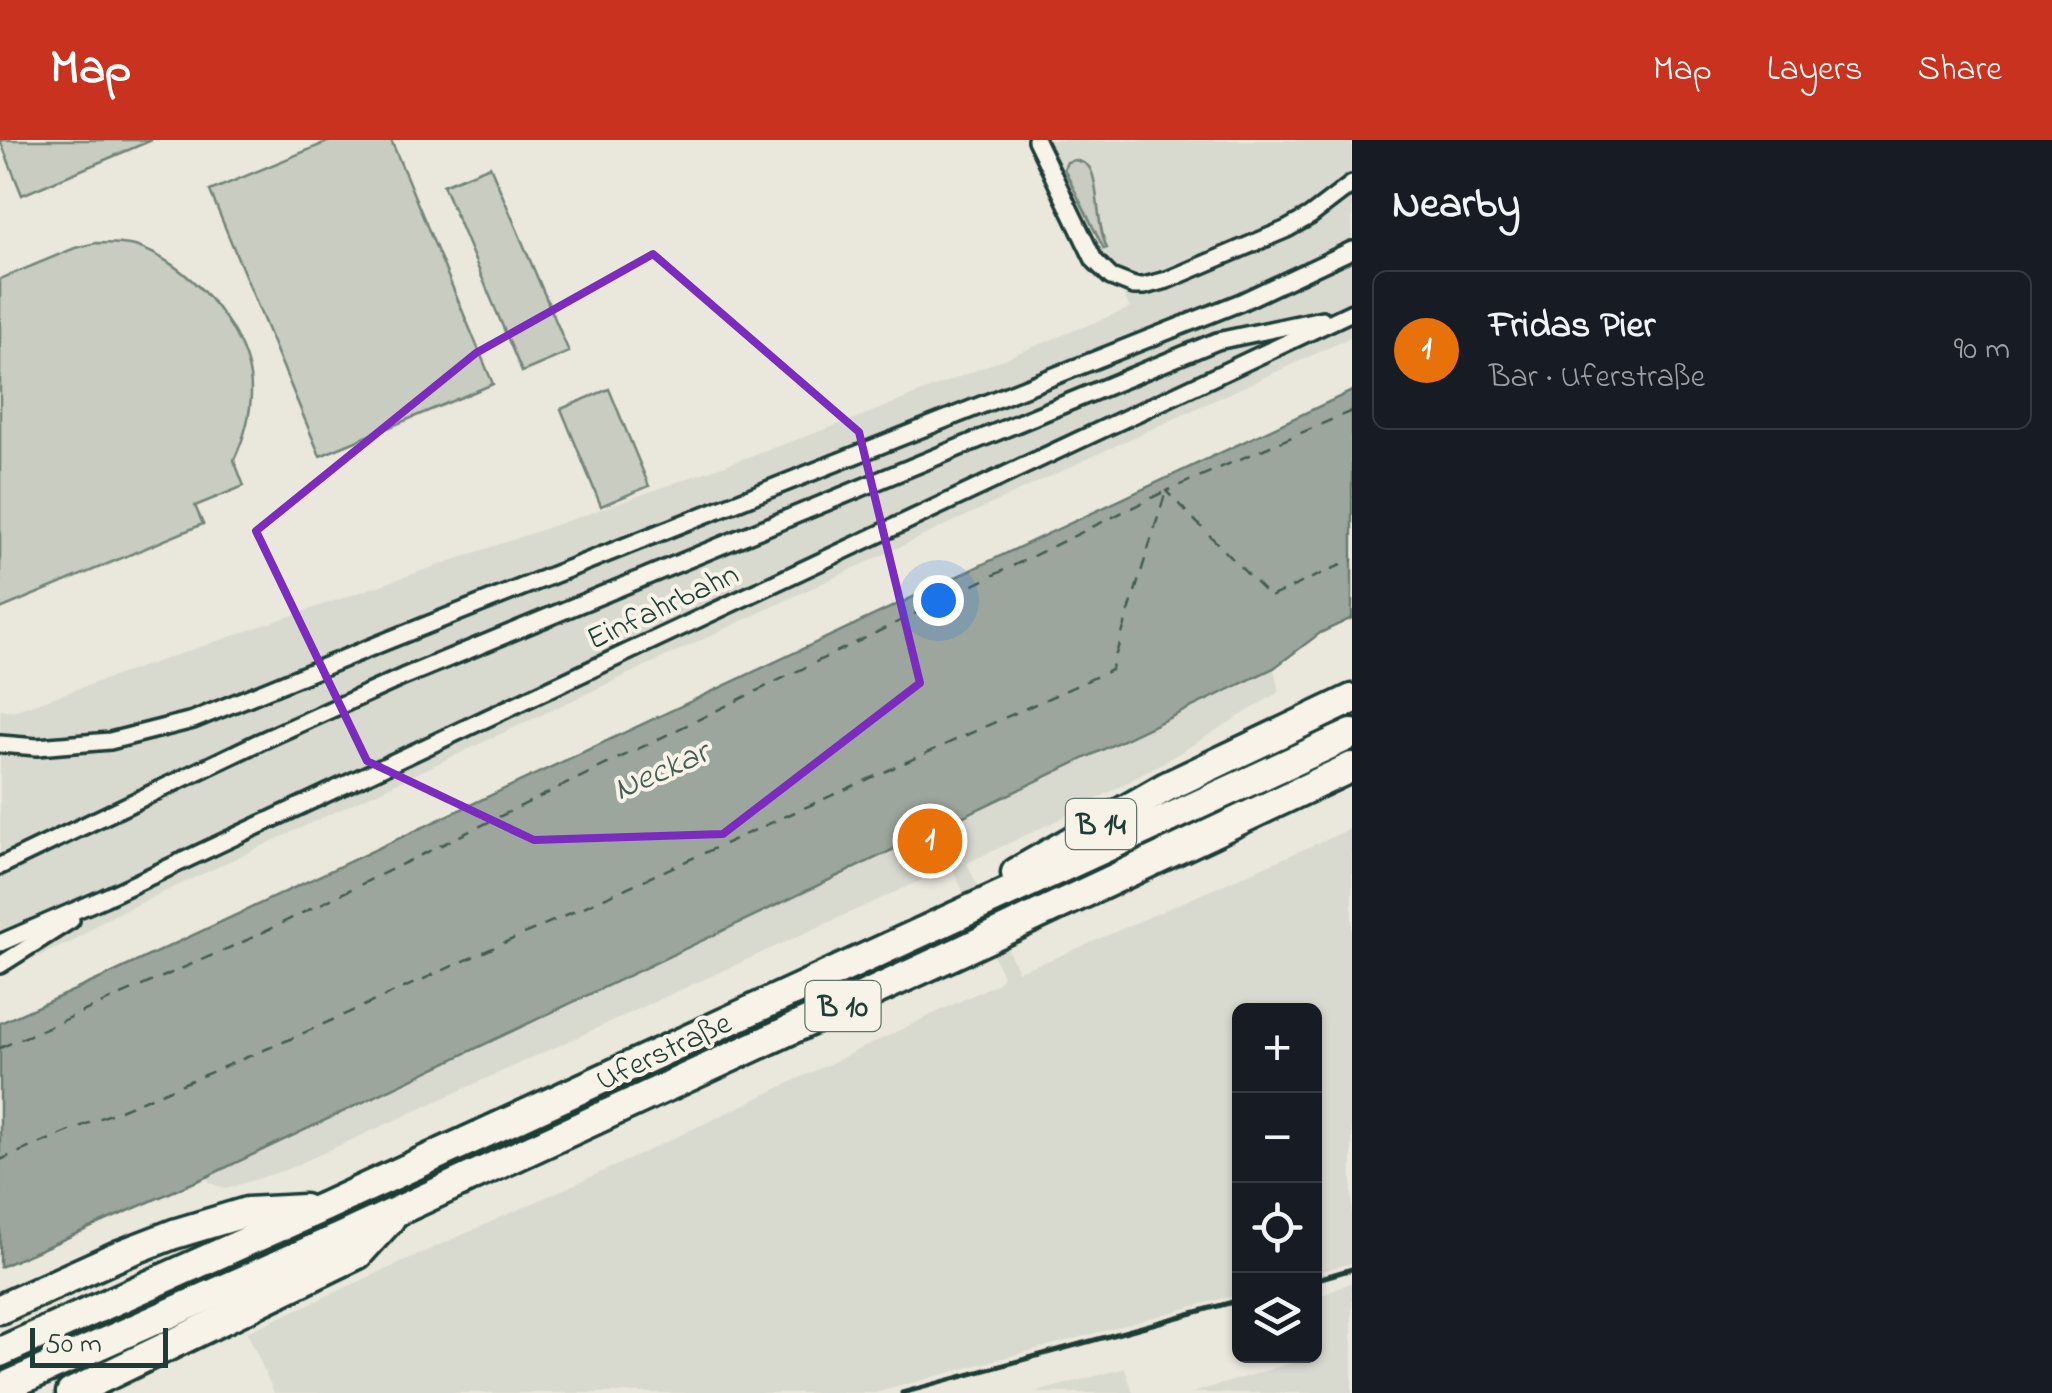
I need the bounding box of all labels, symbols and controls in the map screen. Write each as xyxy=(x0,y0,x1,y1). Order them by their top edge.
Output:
text: Map xyxy=(50,35,131,105)
text: Map xyxy=(1653,45,1712,96)
text: Layers xyxy=(1767,45,1862,96)
text: Share xyxy=(1917,45,2002,96)
text: Nearby xyxy=(1392,175,1520,236)
text: Fridas Pier xyxy=(1489,299,1655,355)
text: 1 xyxy=(1421,327,1432,374)
text: 90 m xyxy=(1954,327,2010,374)
text: Bar · Uferstraße xyxy=(1489,355,1705,402)
street label: Einfahrbahn xyxy=(580,552,747,664)
your location xyxy=(913,575,964,626)
water label: Neckar xyxy=(605,727,721,816)
road number: B 14 xyxy=(1066,799,1136,849)
pin: 1 xyxy=(898,804,962,878)
road number: B 10 xyxy=(806,981,880,1031)
street label: Uferstraße xyxy=(589,1001,741,1105)
map controls xyxy=(1232,1003,1322,1363)
button: + xyxy=(1232,1003,1322,1093)
button: − xyxy=(1232,1093,1322,1183)
button: locate xyxy=(1232,1183,1322,1273)
button: layers xyxy=(1232,1273,1322,1363)
scale bar xyxy=(30,1323,168,1368)
text: 50 m xyxy=(45,1325,102,1366)

